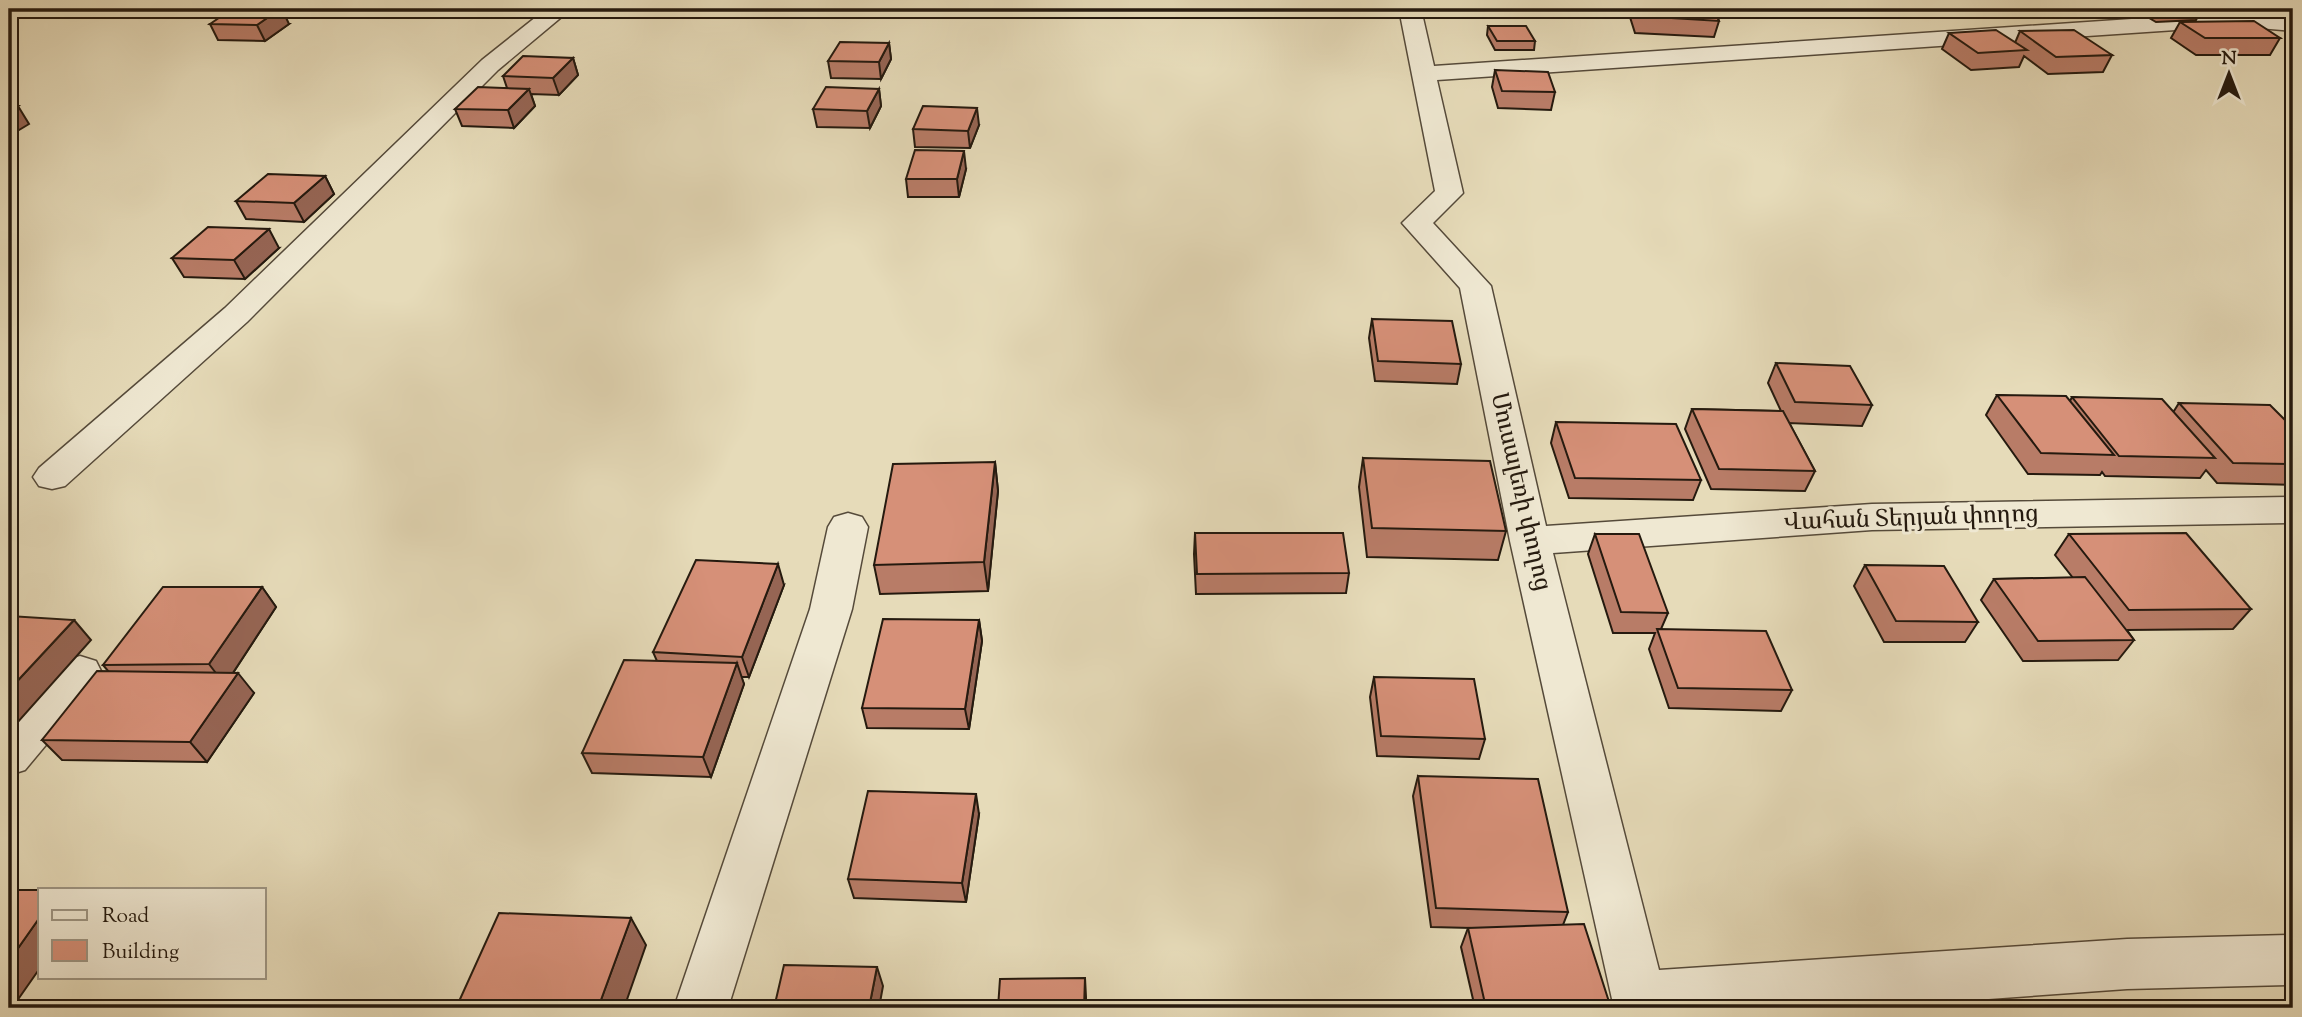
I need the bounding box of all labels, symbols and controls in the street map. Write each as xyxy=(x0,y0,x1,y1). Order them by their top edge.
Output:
north arrow xyxy=(2194,38,2264,108)
text: N xyxy=(2221,46,2237,73)
street label: Մուսալեռի փողոց xyxy=(1481,390,1559,594)
street label: Վահան Տերյան փողոց xyxy=(1783,498,2039,540)
legend xyxy=(38,888,266,978)
text: Road xyxy=(102,902,149,932)
text: Building xyxy=(102,938,179,968)

